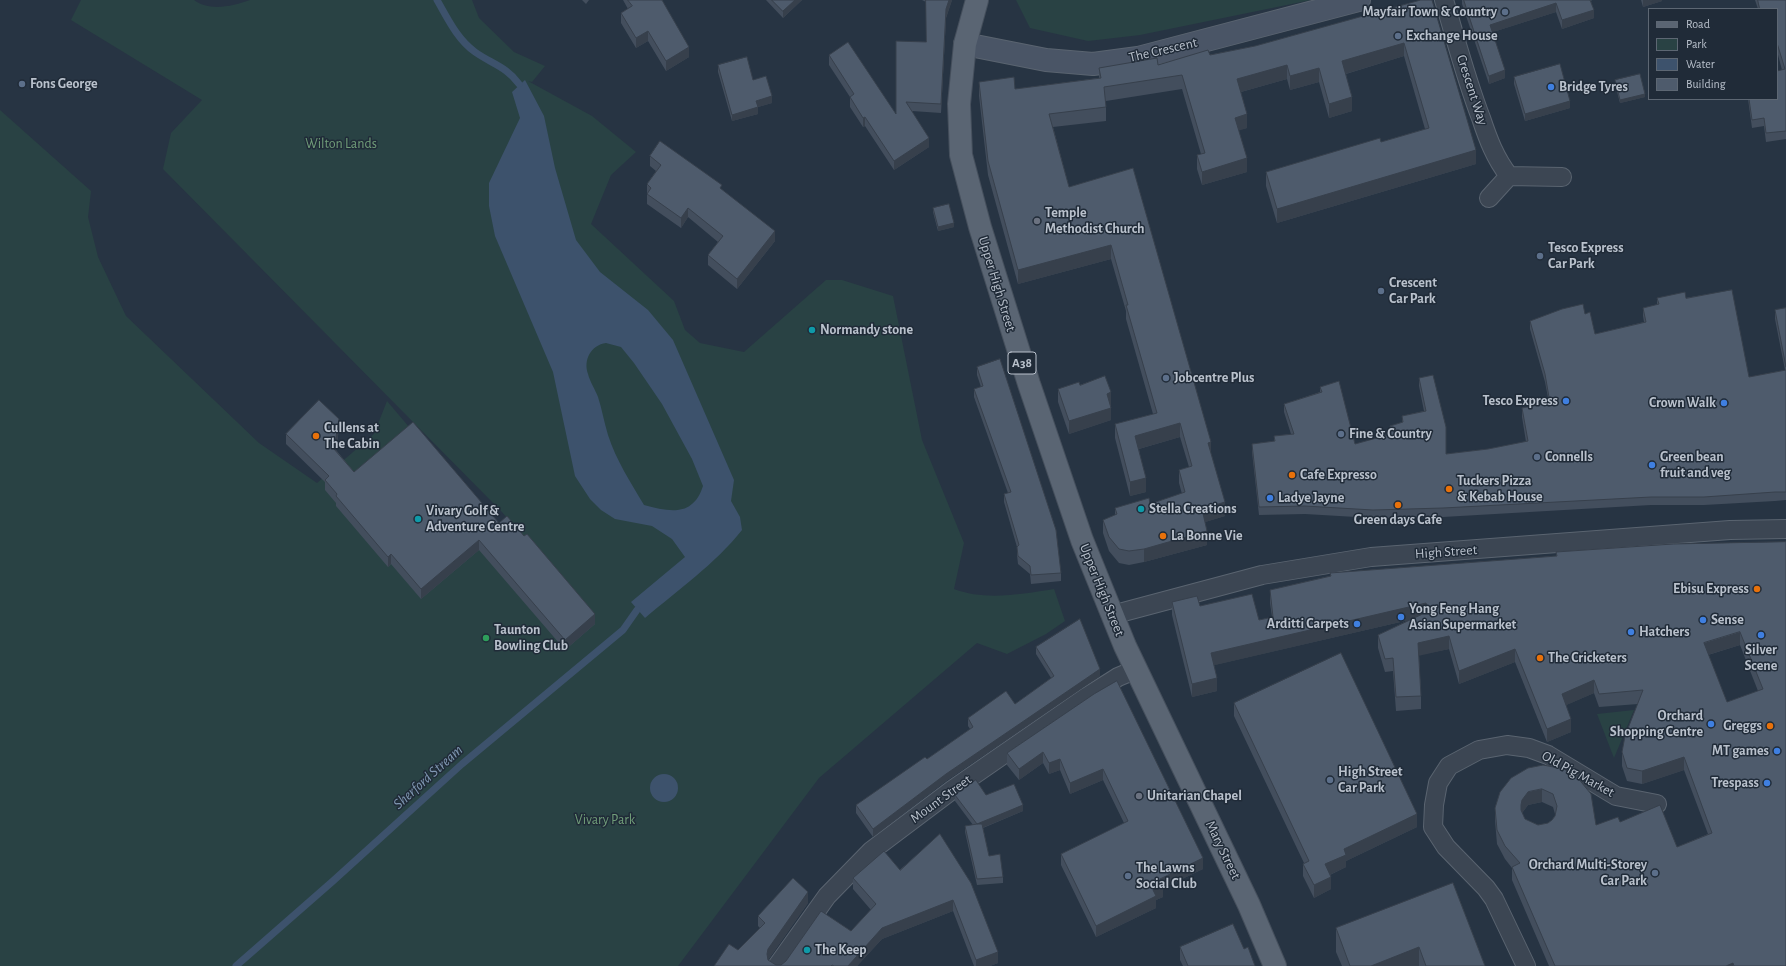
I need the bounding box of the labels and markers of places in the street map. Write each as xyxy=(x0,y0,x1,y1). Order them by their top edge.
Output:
place label: Mayfair Town & Country xyxy=(1362,4,1497,20)
marker: Mayfair Town & Country xyxy=(1500,7,1510,17)
place label: Exchange House xyxy=(1406,28,1498,44)
marker: Exchange House xyxy=(1393,31,1403,41)
place label: Fons George xyxy=(30,76,98,92)
marker: Fons George xyxy=(17,79,27,89)
place label: Bridge Tyres xyxy=(1559,79,1628,95)
marker: Bridge Tyres xyxy=(1546,82,1556,92)
place label: Temple Methodist Church xyxy=(1045,205,1145,238)
marker: Temple Methodist Church xyxy=(1032,216,1042,226)
place label: Tesco Express Car Park xyxy=(1548,240,1624,272)
marker: Tesco Express Car Park xyxy=(1535,251,1545,261)
place label: Crescent Car Park xyxy=(1389,275,1437,308)
marker: Crescent Car Park xyxy=(1376,286,1386,296)
place label: Normandy stone xyxy=(820,322,913,338)
marker: Normandy stone xyxy=(807,325,817,335)
place label: Jobcentre Plus xyxy=(1174,370,1254,386)
marker: Jobcentre Plus xyxy=(1161,373,1171,383)
place label: Tesco Express xyxy=(1482,393,1558,409)
place label: Crown Walk xyxy=(1649,395,1716,411)
marker: Tesco Express xyxy=(1561,396,1571,406)
marker: Crown Walk xyxy=(1719,398,1729,408)
place label: Cullens at The Cabin xyxy=(324,420,380,452)
place label: Fine & Country xyxy=(1349,426,1432,442)
marker: Fine & Country xyxy=(1336,429,1346,439)
marker: Cullens at The Cabin xyxy=(311,431,321,441)
place label: Connells xyxy=(1545,449,1593,465)
place label: Green bean fruit and veg xyxy=(1660,449,1730,482)
marker: Connells xyxy=(1532,452,1542,462)
marker: Green bean fruit and veg xyxy=(1647,460,1657,470)
place label: Cafe Expresso xyxy=(1300,467,1377,483)
marker: Cafe Expresso xyxy=(1287,470,1297,480)
place label: Tuckers Pizza & Kebab House xyxy=(1457,473,1543,506)
marker: Tuckers Pizza & Kebab House xyxy=(1444,484,1454,494)
place label: Ladye Jayne xyxy=(1278,490,1344,506)
marker: Ladye Jayne xyxy=(1265,493,1275,503)
marker: Green days Cafe xyxy=(1393,500,1403,510)
place label: Stella Creations xyxy=(1149,501,1237,517)
place label: Vivary Golf & Adventure Centre xyxy=(426,503,524,536)
marker: Stella Creations xyxy=(1136,504,1146,514)
place label: Green days Cafe xyxy=(1354,512,1442,528)
marker: Vivary Golf & Adventure Centre xyxy=(413,514,423,524)
place label: La Bonne Vie xyxy=(1171,528,1243,544)
marker: La Bonne Vie xyxy=(1158,531,1168,541)
place label: Ebisu Express xyxy=(1673,581,1749,597)
marker: Ebisu Express xyxy=(1752,584,1762,594)
place label: Yong Feng Hang Asian Supermarket xyxy=(1409,601,1516,634)
marker: Yong Feng Hang Asian Supermarket xyxy=(1396,612,1406,622)
place label: Sense xyxy=(1711,612,1744,628)
marker: Sense xyxy=(1698,615,1708,625)
place label: Arditti Carpets xyxy=(1267,616,1349,632)
marker: Arditti Carpets xyxy=(1352,619,1362,629)
place label: Taunton Bowling Club xyxy=(494,622,568,654)
place label: Hatchers xyxy=(1639,624,1690,640)
marker: Hatchers xyxy=(1626,627,1636,637)
marker: Silver Scene xyxy=(1756,630,1766,640)
marker: Taunton Bowling Club xyxy=(481,633,491,643)
place label: Silver Scene xyxy=(1745,642,1777,674)
place label: The Cricketers xyxy=(1548,650,1627,666)
marker: The Cricketers xyxy=(1535,653,1545,663)
place label: Orchard Shopping Centre xyxy=(1610,708,1703,740)
place label: Greggs xyxy=(1723,718,1762,734)
marker: Orchard Shopping Centre xyxy=(1706,719,1716,729)
marker: Greggs xyxy=(1765,721,1775,731)
place label: MT games xyxy=(1712,743,1769,759)
marker: MT games xyxy=(1772,746,1782,756)
place label: High Street Car Park xyxy=(1338,764,1402,796)
marker: High Street Car Park xyxy=(1325,775,1335,785)
place label: Trespass xyxy=(1711,775,1759,791)
marker: Trespass xyxy=(1762,778,1772,788)
place label: Unitarian Chapel xyxy=(1147,788,1242,804)
marker: Unitarian Chapel xyxy=(1134,791,1144,801)
place label: Orchard Multi-Storey Car Park xyxy=(1529,857,1647,890)
place label: The Lawns Social Club xyxy=(1136,860,1197,892)
marker: Orchard Multi-Storey Car Park xyxy=(1650,868,1660,878)
marker: The Lawns Social Club xyxy=(1123,871,1133,881)
place label: The Keep xyxy=(815,942,867,958)
marker: The Keep xyxy=(802,945,812,955)

